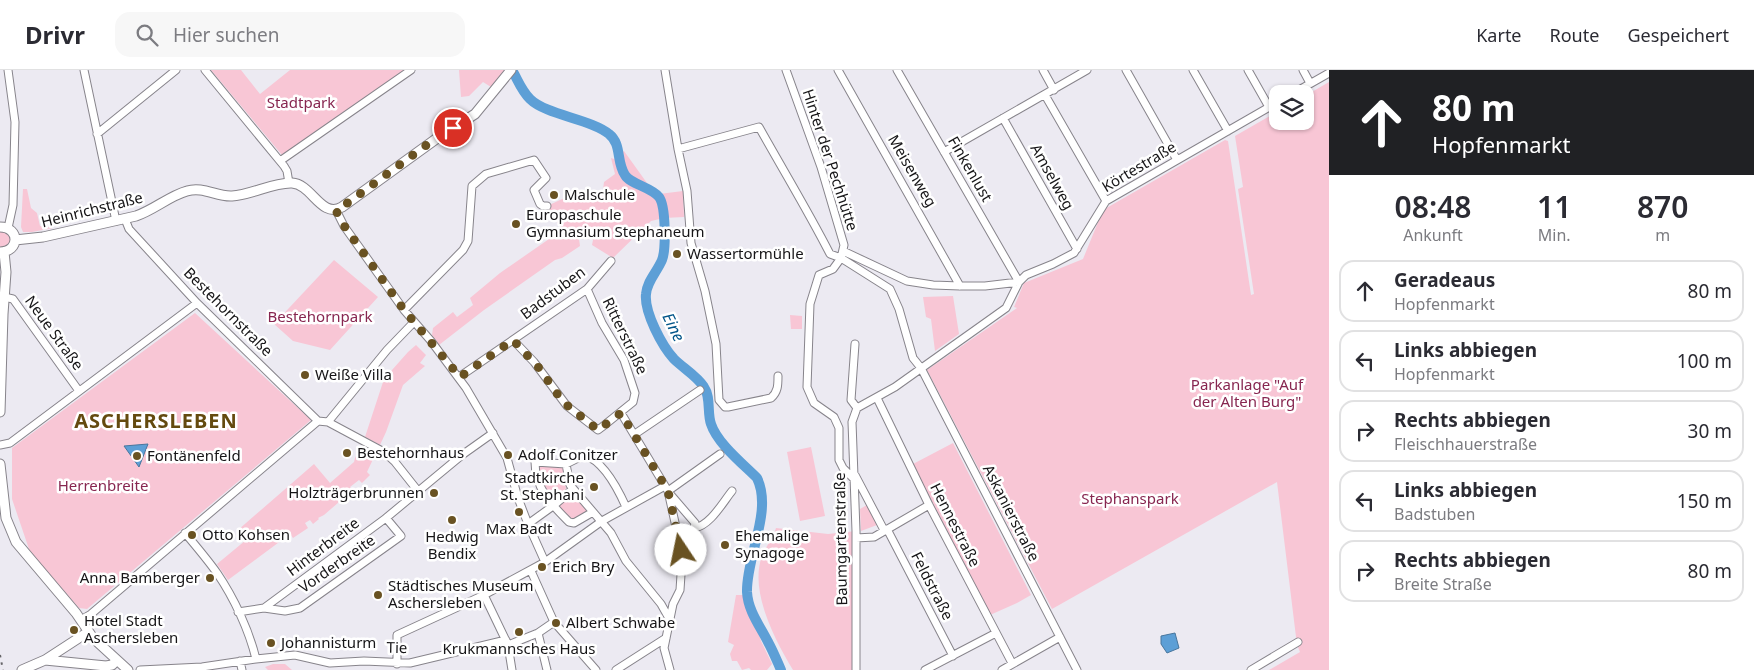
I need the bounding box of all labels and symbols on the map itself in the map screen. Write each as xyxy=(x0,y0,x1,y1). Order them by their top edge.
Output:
street label: Hinter der Pechhütte xyxy=(799,86,863,233)
park label: Stadtpark xyxy=(267,92,335,112)
pin xyxy=(432,107,474,149)
street label: Meisenweg xyxy=(884,131,942,210)
street label: Finkenlust xyxy=(944,132,998,205)
street label: Körtestraße xyxy=(1098,136,1179,196)
street label: Amselweg xyxy=(1027,140,1079,213)
place label: Malschule xyxy=(564,184,635,204)
street label: Heinrichstraße xyxy=(39,187,145,231)
marker: Malschule xyxy=(548,189,560,201)
place label: Europaschule Gymnasium Stephaneum xyxy=(526,204,705,241)
marker: Europaschule Gymnasium Stephaneum xyxy=(510,218,522,230)
place label: Wassertormühle xyxy=(687,243,804,263)
marker: Wassertormühle xyxy=(671,248,683,260)
street label: Badstuben xyxy=(516,261,589,323)
street label: Bestehornstraße xyxy=(180,263,277,360)
street label: Neue Straße xyxy=(21,291,89,374)
street label: Ritterstraße xyxy=(599,294,653,377)
park label: Bestehornpark xyxy=(268,306,372,326)
water label: Eine xyxy=(658,309,690,345)
place label: Weiße Villa xyxy=(315,364,392,384)
marker: Weiße Villa xyxy=(299,369,311,381)
park label: Parkanlage "Auf der Alten Burg" xyxy=(1191,374,1304,411)
district label: ASCHERSLEBEN xyxy=(74,407,238,434)
place label: Bestehornhaus xyxy=(357,442,464,462)
place label: Adolf Conitzer xyxy=(518,444,618,464)
place label: Fontänenfeld xyxy=(147,445,241,465)
marker: Bestehornhaus xyxy=(341,447,353,459)
marker: Adolf Conitzer xyxy=(502,449,514,461)
marker: Fontänenfeld xyxy=(131,450,143,462)
street label: Askanierstraße xyxy=(979,461,1045,564)
place label: Stadtkirche St. Stephani xyxy=(500,467,584,504)
street label: Baumgartenstraße xyxy=(829,472,851,606)
park label: Herrenbreite xyxy=(58,475,148,495)
street label: Hennestraße xyxy=(926,479,986,570)
marker: Stadtkirche St. Stephani xyxy=(588,481,600,493)
place label: Holzträgerbrunnen xyxy=(288,482,424,502)
marker: Holzträgerbrunnen xyxy=(428,487,440,499)
park label: Stephanspark xyxy=(1081,488,1179,508)
marker: Max Badt xyxy=(513,506,525,518)
street label: Hinterbreite xyxy=(282,512,363,580)
marker: Hedwig Bendix xyxy=(446,514,458,526)
place label: Max Badt xyxy=(486,518,553,538)
position arrow xyxy=(654,523,706,575)
place label: Otto Kohsen xyxy=(202,524,290,544)
place label: Ehemalige Synagoge xyxy=(735,525,809,562)
place label: Hedwig Bendix xyxy=(425,526,479,563)
marker: Otto Kohsen xyxy=(186,529,198,541)
street label: Vorderbreite xyxy=(294,529,379,597)
marker: Ehemalige Synagoge xyxy=(719,539,731,551)
street label: Feldstraße xyxy=(907,548,959,623)
place label: Erich Bry xyxy=(552,556,615,576)
marker: Erich Bry xyxy=(536,561,548,573)
place label: Anna Bamberger xyxy=(80,567,200,587)
marker: Anna Bamberger xyxy=(204,572,216,584)
place label: Städtisches Museum Aschersleben xyxy=(388,575,534,612)
marker: Städtisches Museum Aschersleben xyxy=(372,589,384,601)
place label: Hotel Stadt Aschersleben xyxy=(84,610,178,647)
place label: Albert Schwabe xyxy=(566,612,675,632)
marker: Albert Schwabe xyxy=(550,617,562,629)
marker: Hotel Stadt Aschersleben xyxy=(68,624,80,636)
marker: Krukmannsches Haus xyxy=(513,626,525,638)
place label: Johannisturm xyxy=(279,632,376,652)
marker: Johannisturm xyxy=(265,637,277,649)
street label: Tie xyxy=(387,637,408,657)
place label: Krukmannsches Haus xyxy=(443,638,595,658)

